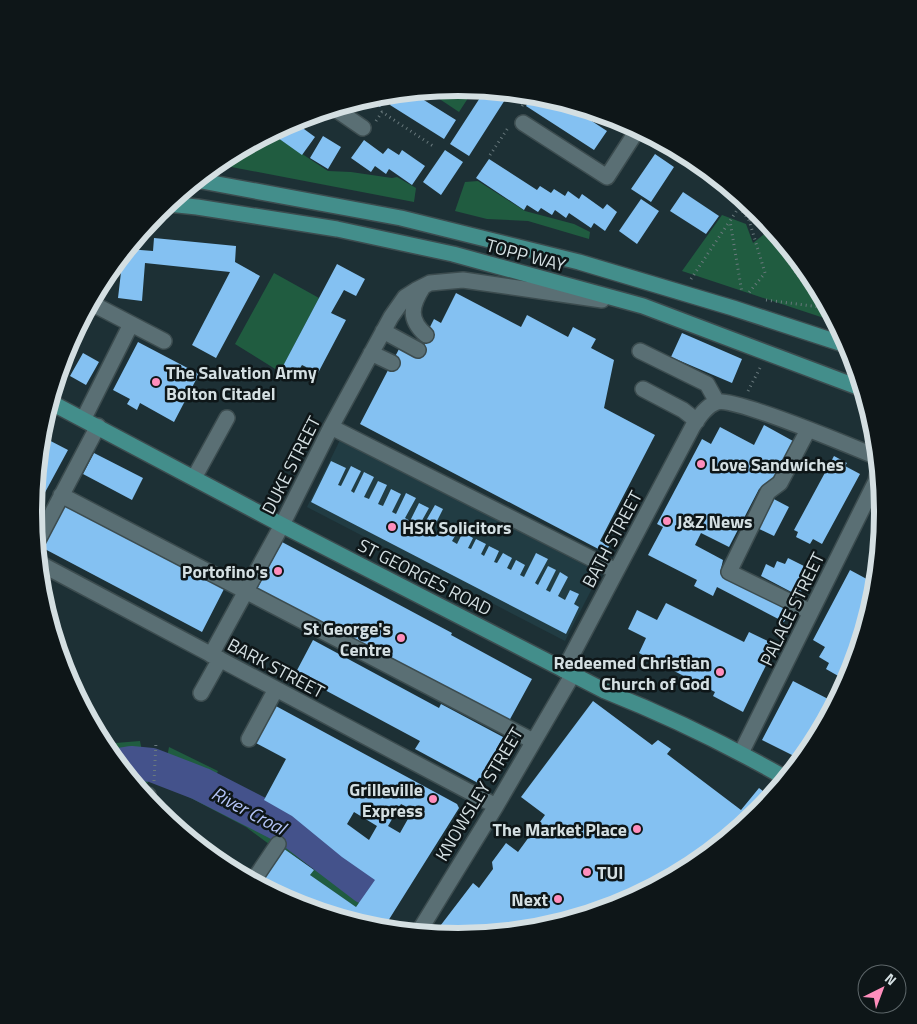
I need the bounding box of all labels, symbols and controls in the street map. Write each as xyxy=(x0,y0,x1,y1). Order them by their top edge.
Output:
street label: TOPP WAY xyxy=(483,231,569,279)
place label: The Salvation Army Bolton Citadel xyxy=(166,359,317,407)
marker: The Salvation Army Bolton Citadel xyxy=(150,376,162,388)
street label: DUKE STREET xyxy=(255,411,328,519)
place label: Love Sandwiches xyxy=(711,451,844,478)
marker: Love Sandwiches xyxy=(695,458,707,470)
street label: BATH STREET xyxy=(575,485,649,592)
place label: J&Z News xyxy=(677,508,753,535)
place label: HSK Solicitors xyxy=(402,514,511,541)
marker: J&Z News xyxy=(661,515,673,527)
marker: HSK Solicitors xyxy=(386,521,398,533)
street label: ST GEORGES ROAD xyxy=(353,532,497,622)
street label: PALACE STREET xyxy=(753,547,831,670)
place label: Portofino's xyxy=(182,558,268,585)
marker: Portofino's xyxy=(272,565,284,577)
place label: St George's Centre xyxy=(303,615,391,663)
street label: BARK STREET xyxy=(223,631,330,705)
marker: St George's Centre xyxy=(395,632,407,644)
place label: Redeemed Christian Church of God xyxy=(554,649,710,697)
marker: Redeemed Christian Church of God xyxy=(714,666,726,678)
street label: KNOWSLEY STREET xyxy=(428,722,530,866)
place label: Grilleville Express xyxy=(349,776,423,824)
water label: River Croal xyxy=(207,778,293,843)
marker: Grilleville Express xyxy=(427,793,439,805)
place label: The Market Place xyxy=(493,816,627,843)
marker: The Market Place xyxy=(631,823,643,835)
place label: TUI xyxy=(597,859,623,886)
marker: TUI xyxy=(581,866,593,878)
place label: Next xyxy=(511,886,548,913)
marker: Next xyxy=(552,893,564,905)
north arrow xyxy=(857,964,907,1014)
text: N xyxy=(880,968,902,990)

